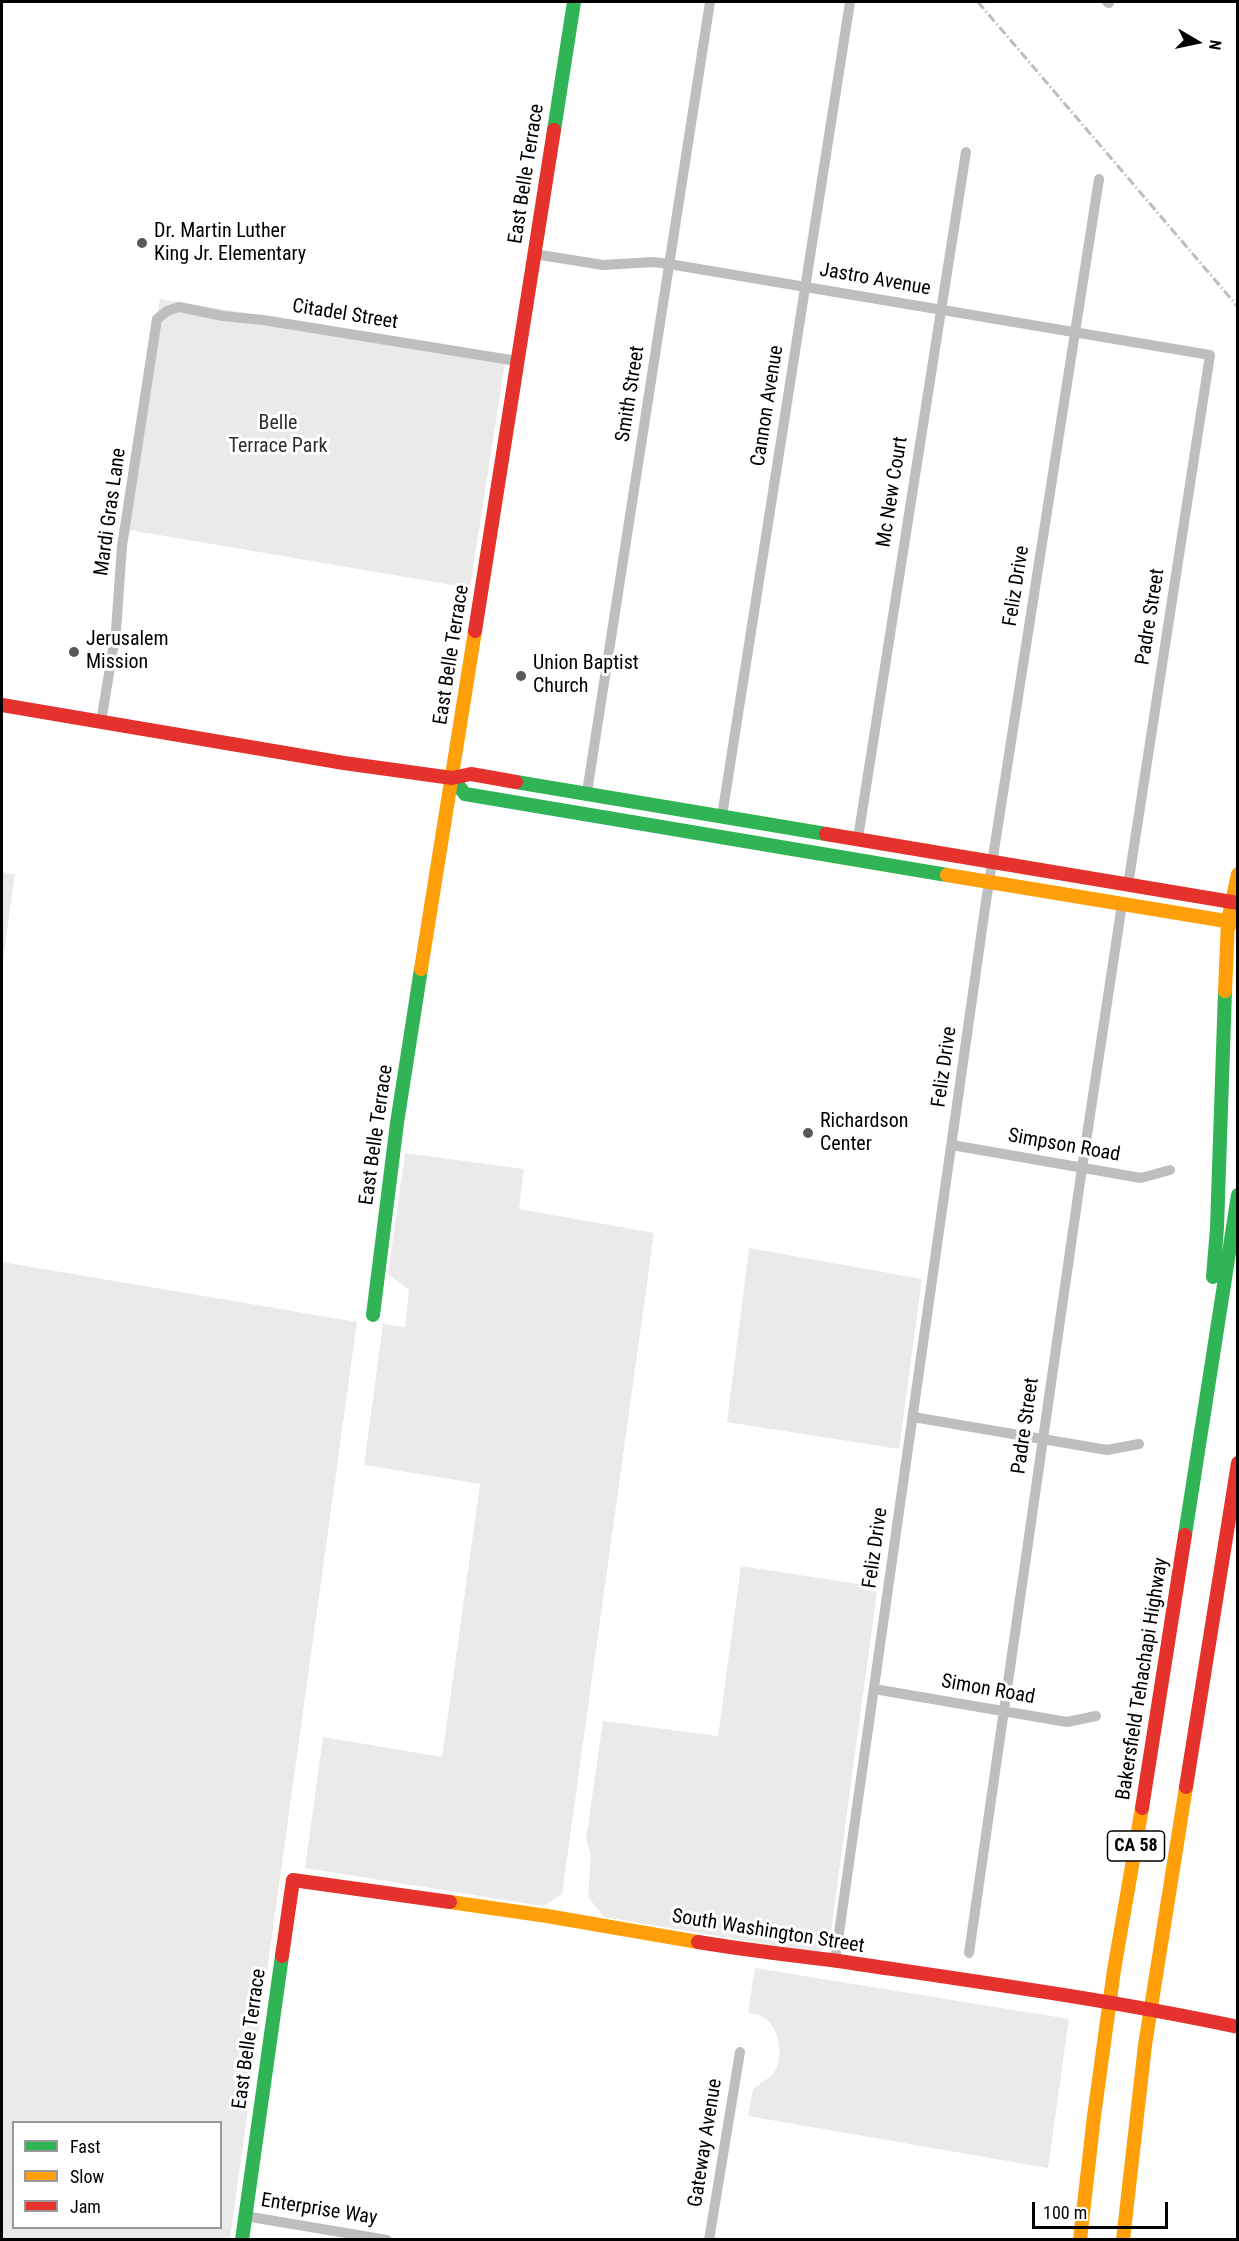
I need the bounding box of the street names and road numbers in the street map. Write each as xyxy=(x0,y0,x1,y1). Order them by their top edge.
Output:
street label: East Belle Terrace xyxy=(504,102,550,246)
street label: Jastro Avenue xyxy=(818,258,932,302)
street label: Citadel Street xyxy=(290,295,400,335)
street label: Smith Street xyxy=(612,344,650,444)
street label: Cannon Avenue xyxy=(747,344,789,468)
street label: Mc New Court xyxy=(872,435,914,549)
street label: Mardi Gras Lane xyxy=(90,447,132,577)
street label: Feliz Drive xyxy=(999,544,1035,628)
street label: Padre Street xyxy=(1132,567,1170,667)
street label: East Belle Terrace xyxy=(429,583,475,727)
street label: Feliz Drive xyxy=(927,1025,963,1109)
street label: East Belle Terrace xyxy=(355,1063,399,1207)
street label: Simpson Road xyxy=(1006,1124,1122,1168)
street label: Padre Street xyxy=(1007,1376,1045,1476)
street label: Feliz Drive xyxy=(858,1506,894,1590)
street label: Bakersfield Tehachapi Highway xyxy=(1112,1556,1174,1802)
street label: Simon Road xyxy=(939,1670,1037,1710)
road number: CA 58 xyxy=(1108,1831,1164,1861)
street label: South Washington Street xyxy=(670,1905,866,1959)
street label: East Belle Terrace xyxy=(228,1967,272,2111)
street label: Gateway Avenue xyxy=(684,2077,728,2209)
street label: Enterprise Way xyxy=(259,2189,379,2231)

